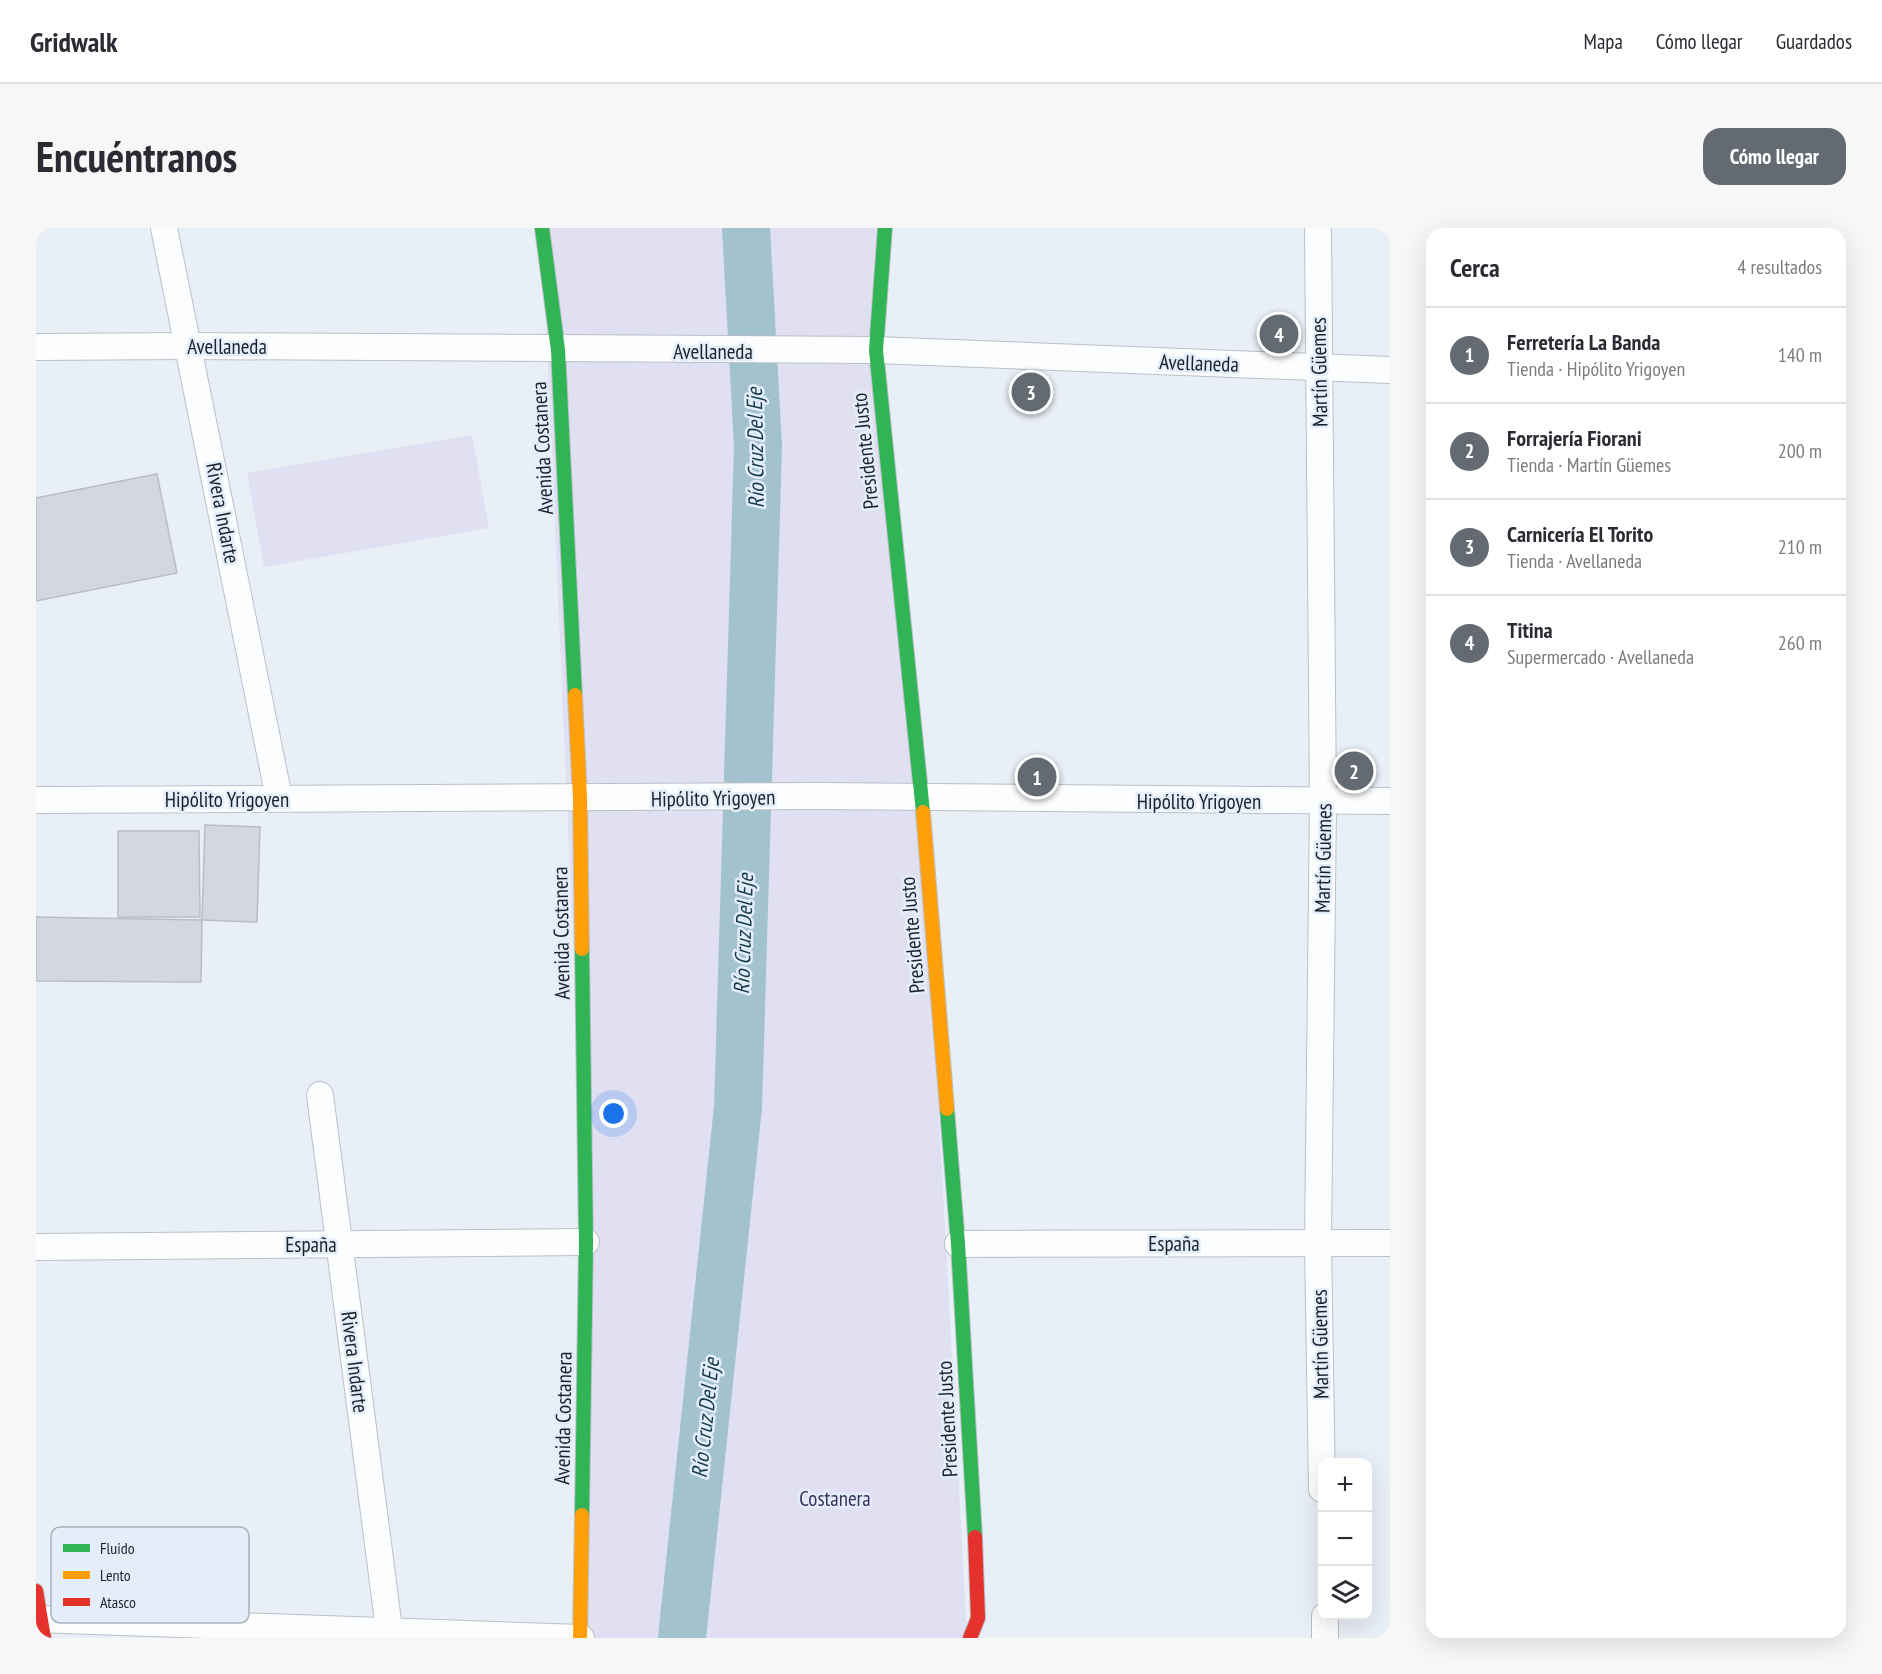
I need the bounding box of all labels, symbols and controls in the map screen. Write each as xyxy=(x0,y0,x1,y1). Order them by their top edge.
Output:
text: Gridwalk xyxy=(30,23,118,60)
text: Mapa xyxy=(1584,28,1623,55)
text: Cómo llegar xyxy=(1656,28,1743,55)
text: Guardados xyxy=(1776,28,1852,55)
button: Cómo llegar xyxy=(1703,128,1846,185)
text: Encuéntranos xyxy=(36,129,237,184)
text: Cerca xyxy=(1450,251,1500,284)
text: 4 resultados xyxy=(1737,254,1822,280)
pin: 4 xyxy=(1260,312,1298,356)
street label: Martín Güemes xyxy=(1305,317,1333,427)
text: Ferretería La Banda xyxy=(1507,328,1660,356)
street label: Avellaneda xyxy=(187,333,267,360)
street label: Avellaneda xyxy=(673,338,753,365)
text: 1 xyxy=(1465,342,1474,368)
text: 140 m xyxy=(1778,342,1822,368)
street label: Avellaneda xyxy=(1159,348,1239,378)
text: Tienda · Hipólito Yrigoyen xyxy=(1507,356,1685,382)
pin: 3 xyxy=(1012,370,1050,414)
street label: Avenida Costanera xyxy=(525,381,559,515)
water label: Río Cruz Del Eje xyxy=(740,386,770,509)
street label: Presidente Justo xyxy=(845,392,885,510)
text: Forrajería Fiorani xyxy=(1507,424,1642,452)
text: 2 xyxy=(1465,438,1474,464)
text: 200 m xyxy=(1778,438,1822,464)
text: Tienda · Martín Güemes xyxy=(1507,452,1671,478)
street label: Rivera Indarte xyxy=(200,460,246,566)
text: Carnicería El Torito xyxy=(1507,520,1653,548)
text: 3 xyxy=(1465,534,1474,560)
text: 210 m xyxy=(1778,534,1822,560)
text: Tienda · Avellaneda xyxy=(1507,548,1642,574)
text: Titina xyxy=(1507,616,1553,644)
text: 4 xyxy=(1465,630,1474,656)
text: 260 m xyxy=(1778,630,1822,656)
text: Supermercado · Avellaneda xyxy=(1507,644,1694,670)
pin: 2 xyxy=(1334,748,1374,794)
pin: 1 xyxy=(1018,754,1056,800)
street label: Hipólito Yrigoyen xyxy=(651,783,775,813)
street label: Hipólito Yrigoyen xyxy=(165,786,289,813)
street label: Hipólito Yrigoyen xyxy=(1137,788,1261,815)
street label: Martín Güemes xyxy=(1309,803,1337,913)
street label: Avenida Costanera xyxy=(546,866,576,1000)
water label: Río Cruz Del Eje xyxy=(727,871,759,995)
street label: Presidente Justo xyxy=(893,876,931,994)
your location xyxy=(599,1099,628,1128)
street label: España xyxy=(1148,1230,1200,1257)
street label: España xyxy=(285,1231,337,1258)
street label: Martín Güemes xyxy=(1306,1289,1334,1399)
street label: Rivera Indarte xyxy=(335,1310,375,1414)
street label: Avenida Costanera xyxy=(548,1351,578,1485)
water label: Río Cruz Del Eje xyxy=(685,1355,725,1479)
street label: Presidente Justo xyxy=(930,1360,964,1478)
map controls xyxy=(1318,1458,1372,1620)
button: + xyxy=(1318,1458,1372,1512)
park label: Costanera xyxy=(799,1485,871,1512)
button: − xyxy=(1318,1512,1372,1566)
legend xyxy=(51,1527,249,1623)
text: Fluido xyxy=(100,1538,135,1558)
text: Lento xyxy=(100,1565,131,1585)
button: layers xyxy=(1318,1566,1372,1620)
text: Atasco xyxy=(100,1592,136,1612)

